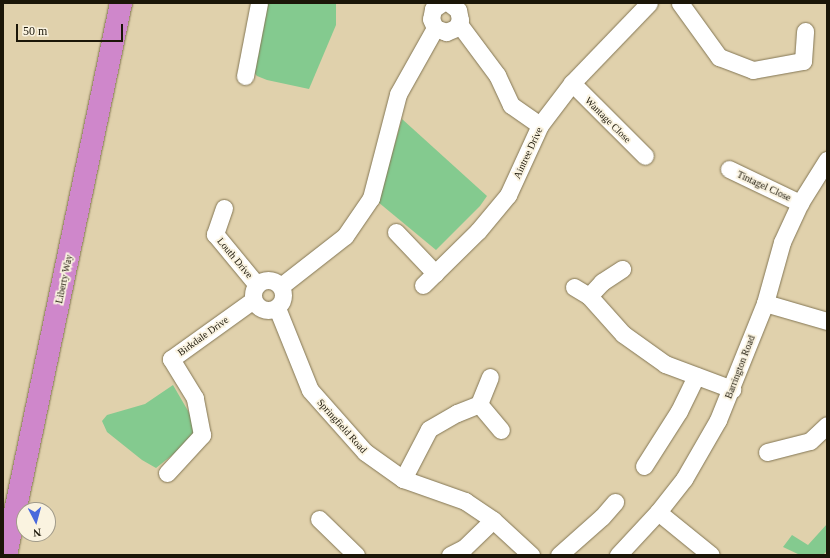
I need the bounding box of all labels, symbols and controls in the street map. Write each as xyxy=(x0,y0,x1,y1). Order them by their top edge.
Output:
scale bar xyxy=(18,16,125,42)
text: 50 m xyxy=(23,24,47,38)
street label: Wantage Close xyxy=(583,95,633,145)
street label: Aintree Drive xyxy=(511,125,545,181)
street label: Tintagel Close xyxy=(735,168,793,204)
street label: Louth Drive xyxy=(215,235,255,281)
street label: Liberty Way xyxy=(53,253,75,305)
street label: Birkdale Drive xyxy=(175,314,231,358)
street label: Barrington Road xyxy=(722,334,758,400)
street label: Springfield Road xyxy=(315,396,369,456)
north arrow xyxy=(16,502,56,542)
text: N xyxy=(33,527,42,539)

